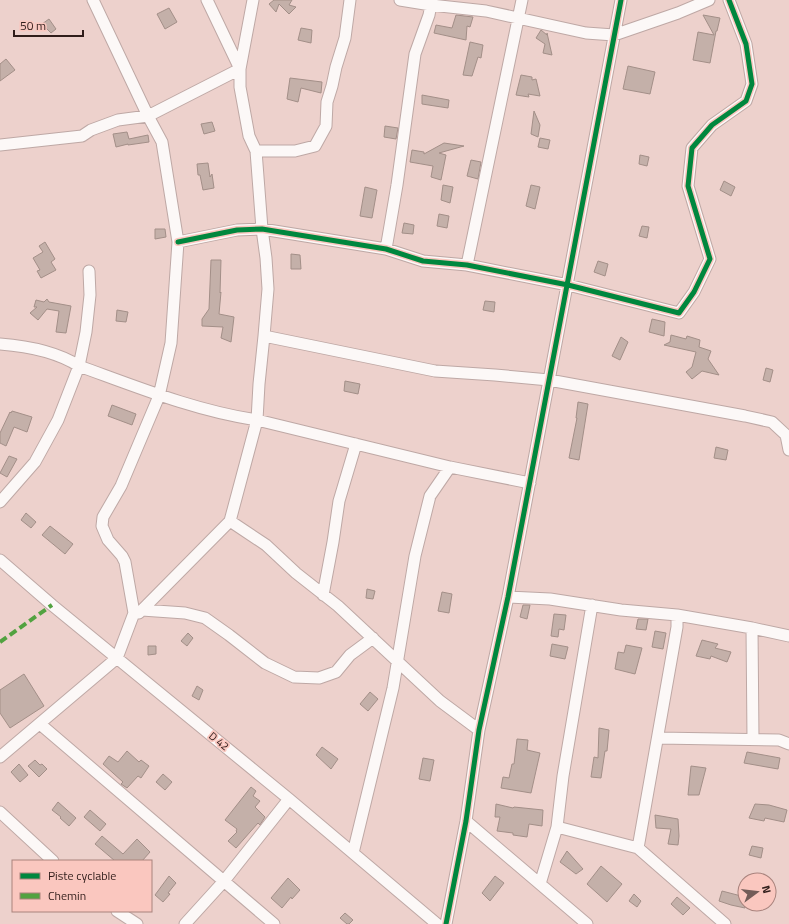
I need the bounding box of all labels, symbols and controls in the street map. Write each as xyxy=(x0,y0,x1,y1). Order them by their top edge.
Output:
scale bar xyxy=(14,12,83,38)
text: 50 m xyxy=(20,16,46,35)
street label: D 42 xyxy=(205,728,233,754)
legend xyxy=(12,860,152,912)
text: Piste cyclable xyxy=(48,866,116,885)
north arrow xyxy=(737,872,777,912)
text: N xyxy=(758,884,775,895)
text: Chemin xyxy=(48,886,86,905)

